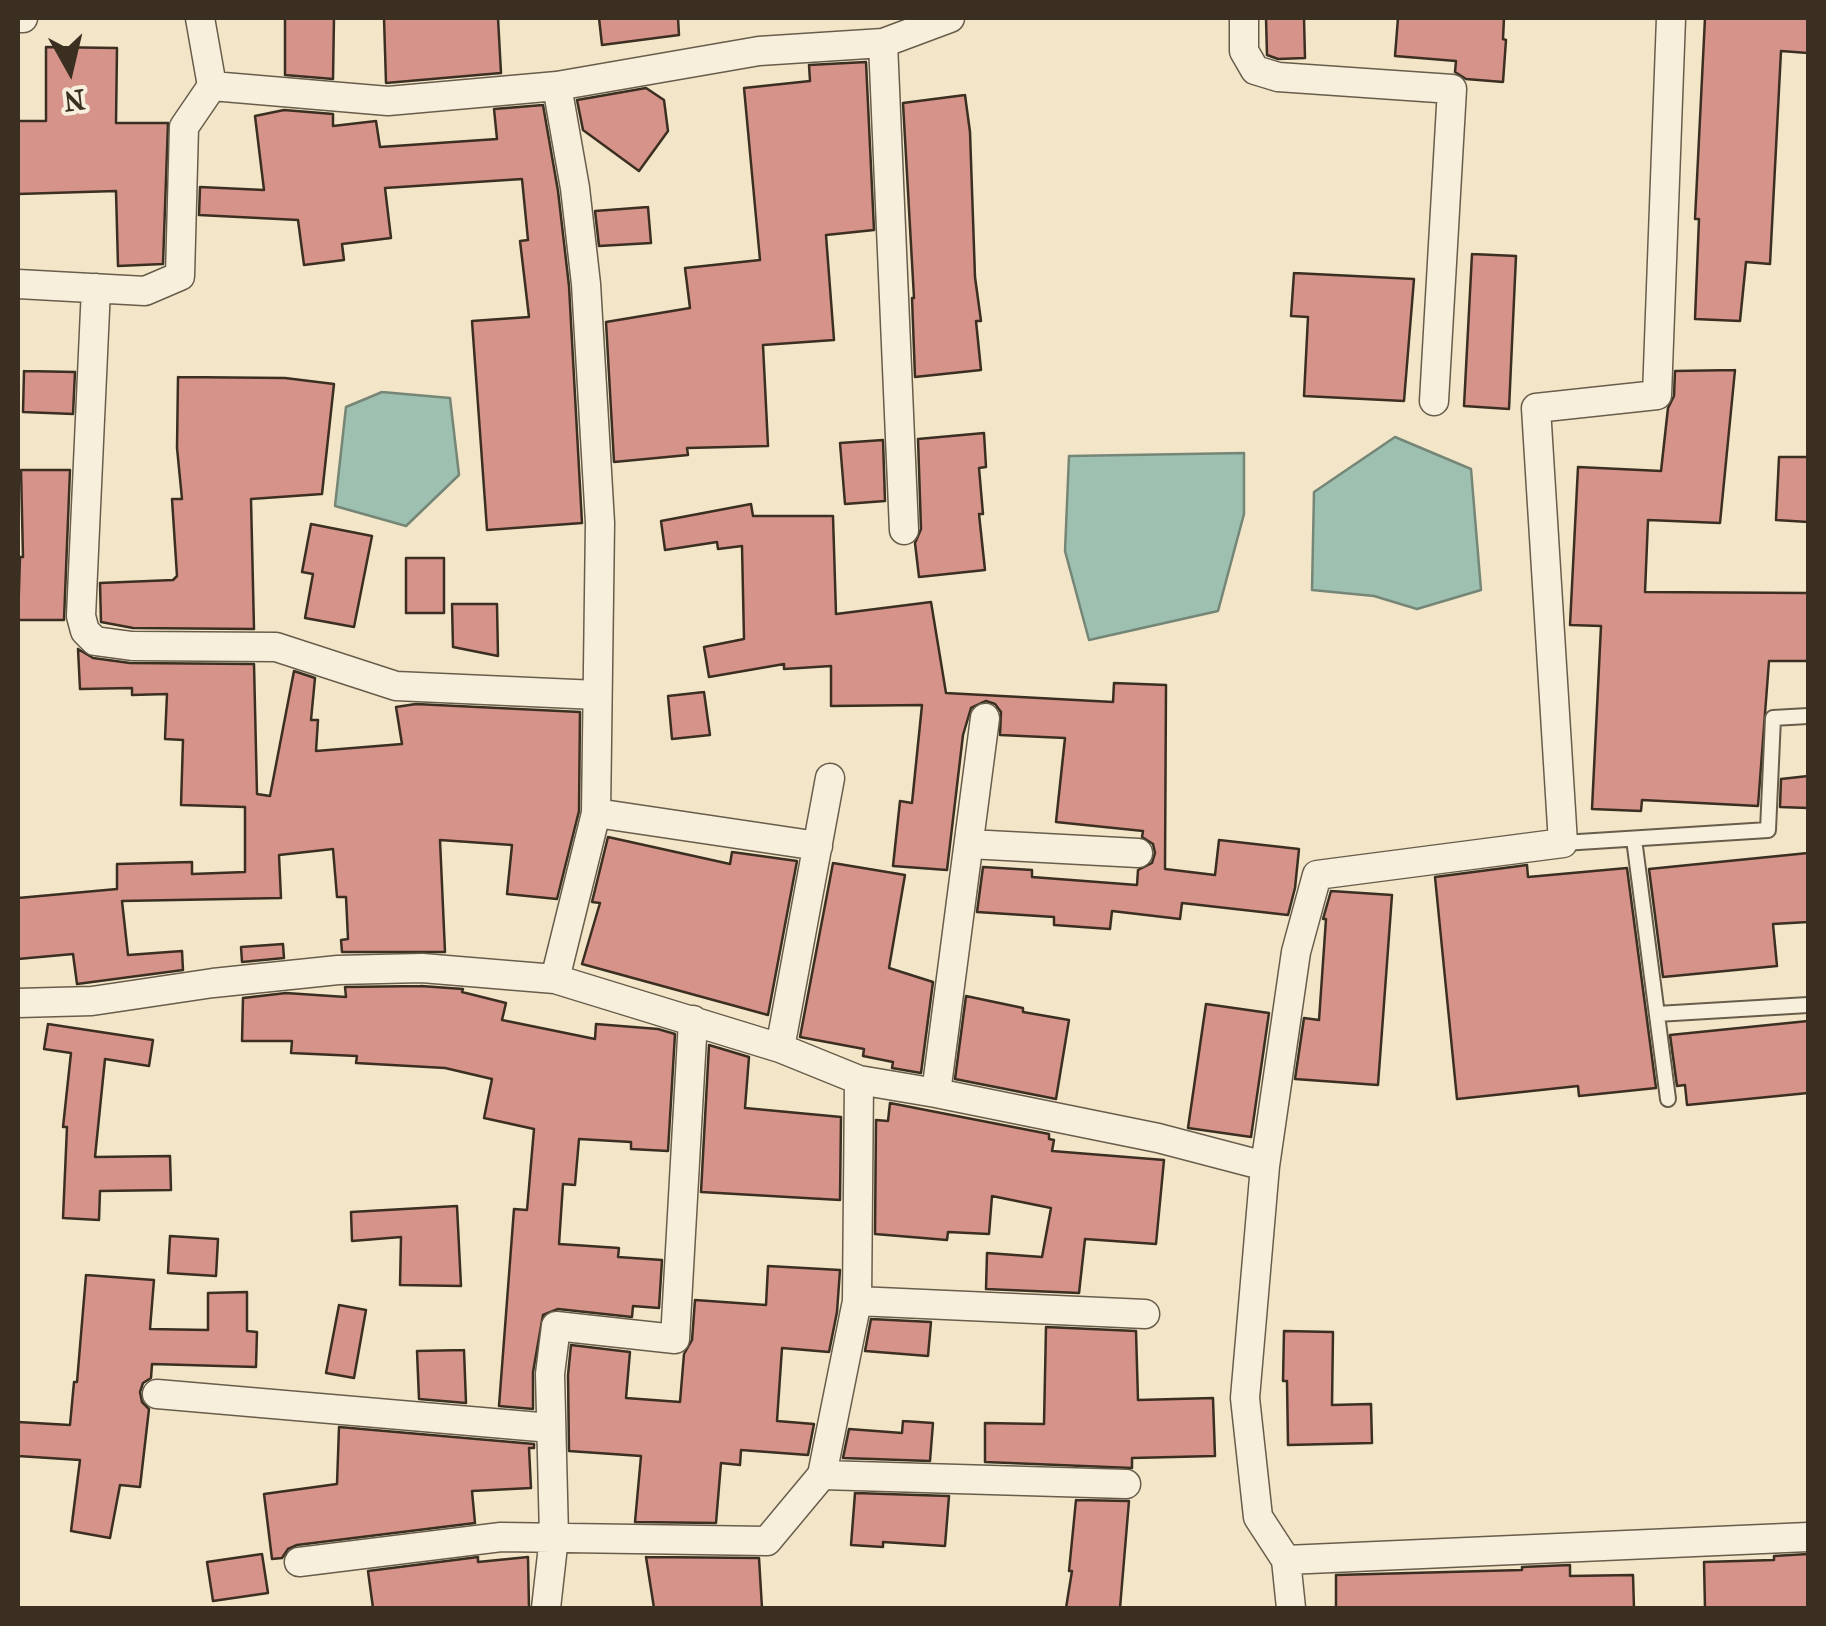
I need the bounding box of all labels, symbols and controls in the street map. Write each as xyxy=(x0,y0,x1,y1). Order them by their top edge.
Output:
north arrow xyxy=(20,20,120,120)
text: N xyxy=(61,82,87,118)

